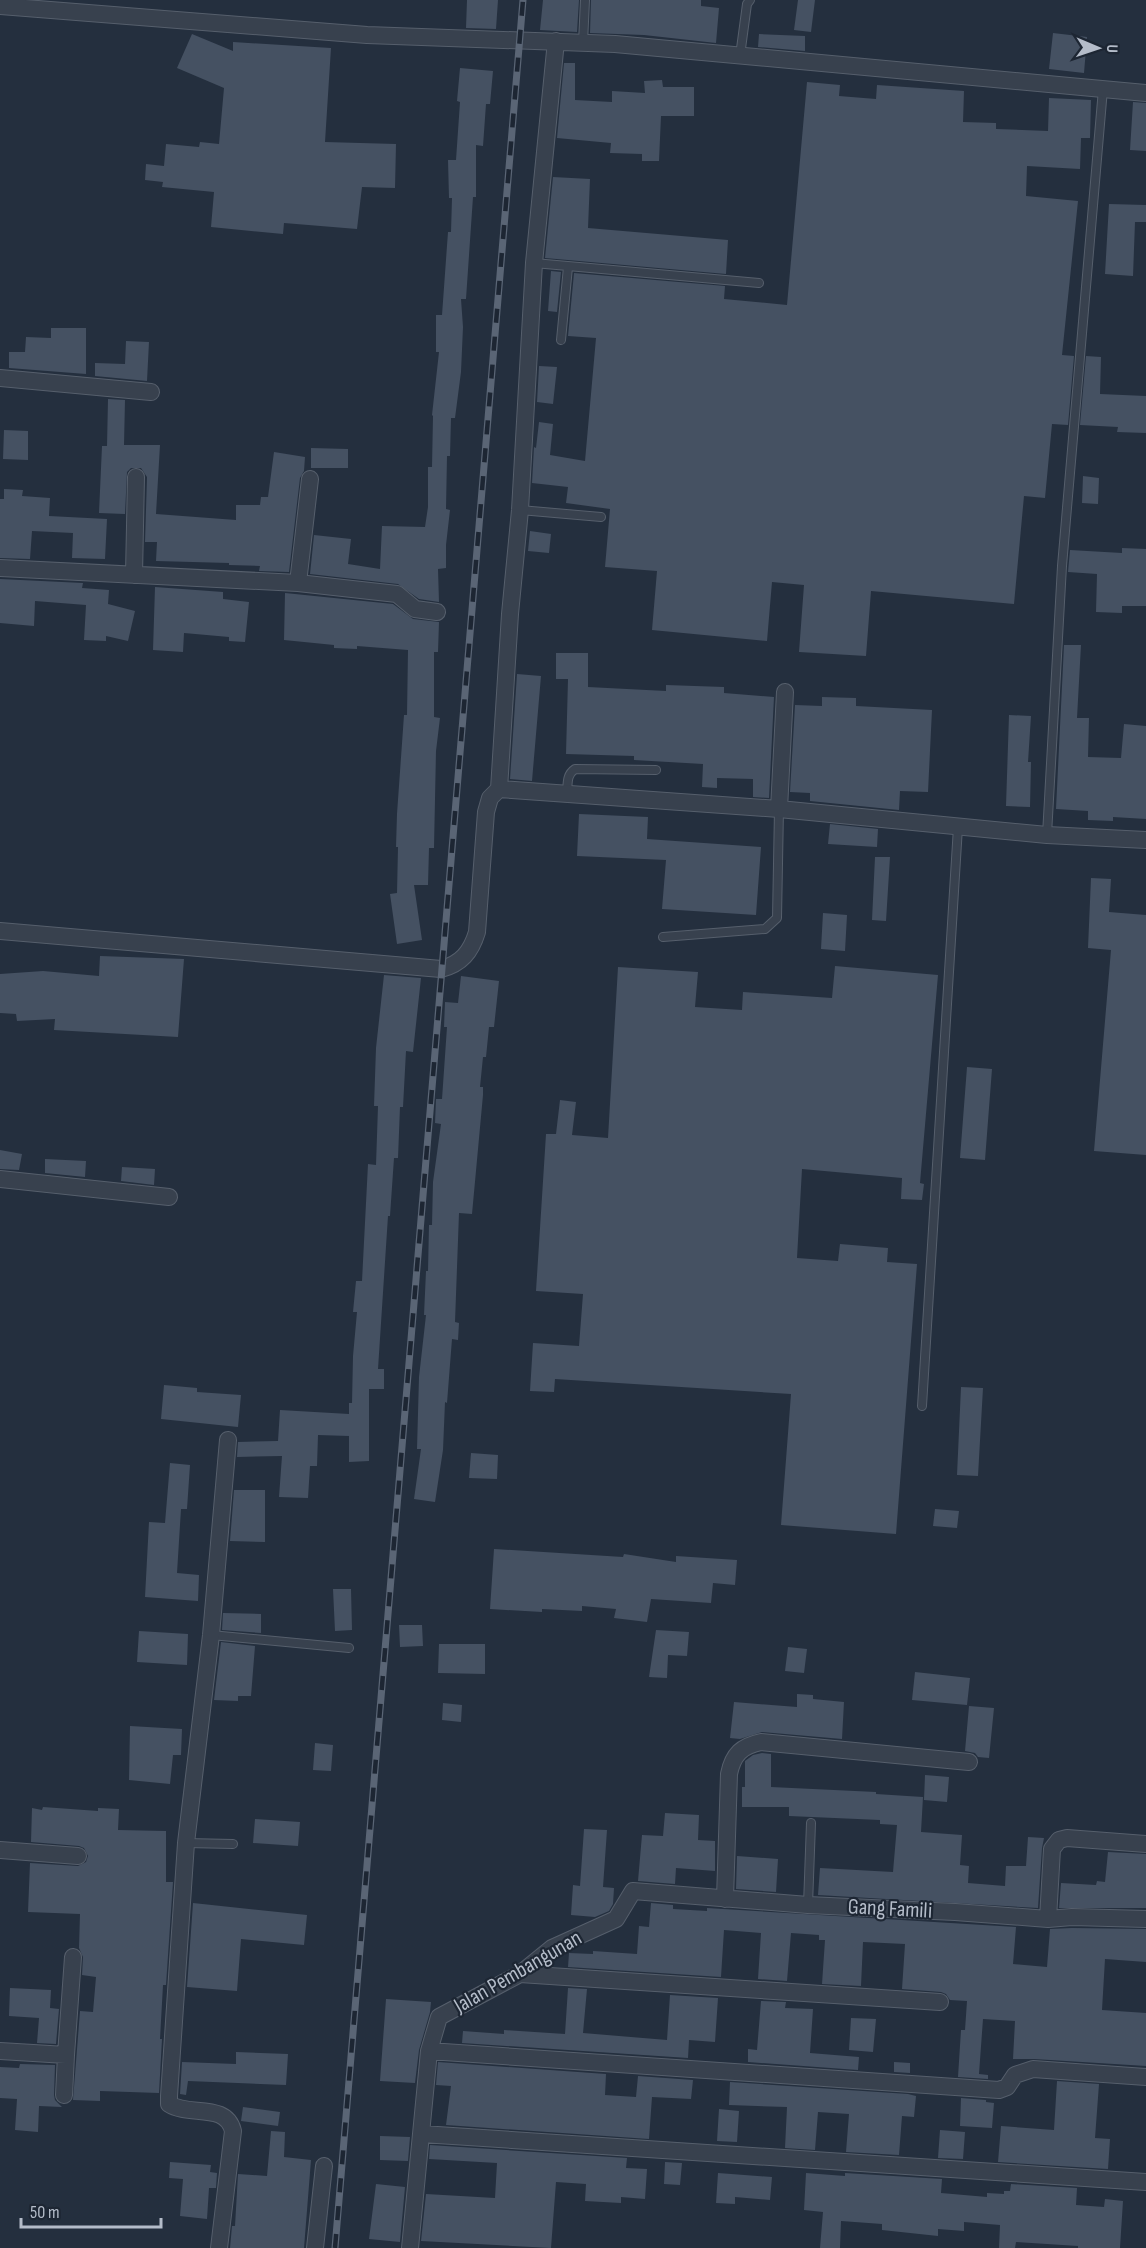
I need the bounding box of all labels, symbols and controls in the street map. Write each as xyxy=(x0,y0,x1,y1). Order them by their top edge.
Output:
north arrow xyxy=(1068,18,1128,78)
text: U xyxy=(1102,44,1121,53)
street label: Gang Famili xyxy=(847,1893,933,1925)
street label: Jalan Pembangunan xyxy=(448,1925,587,2020)
scale bar xyxy=(21,2191,160,2229)
text: 50 m xyxy=(30,2202,60,2223)

